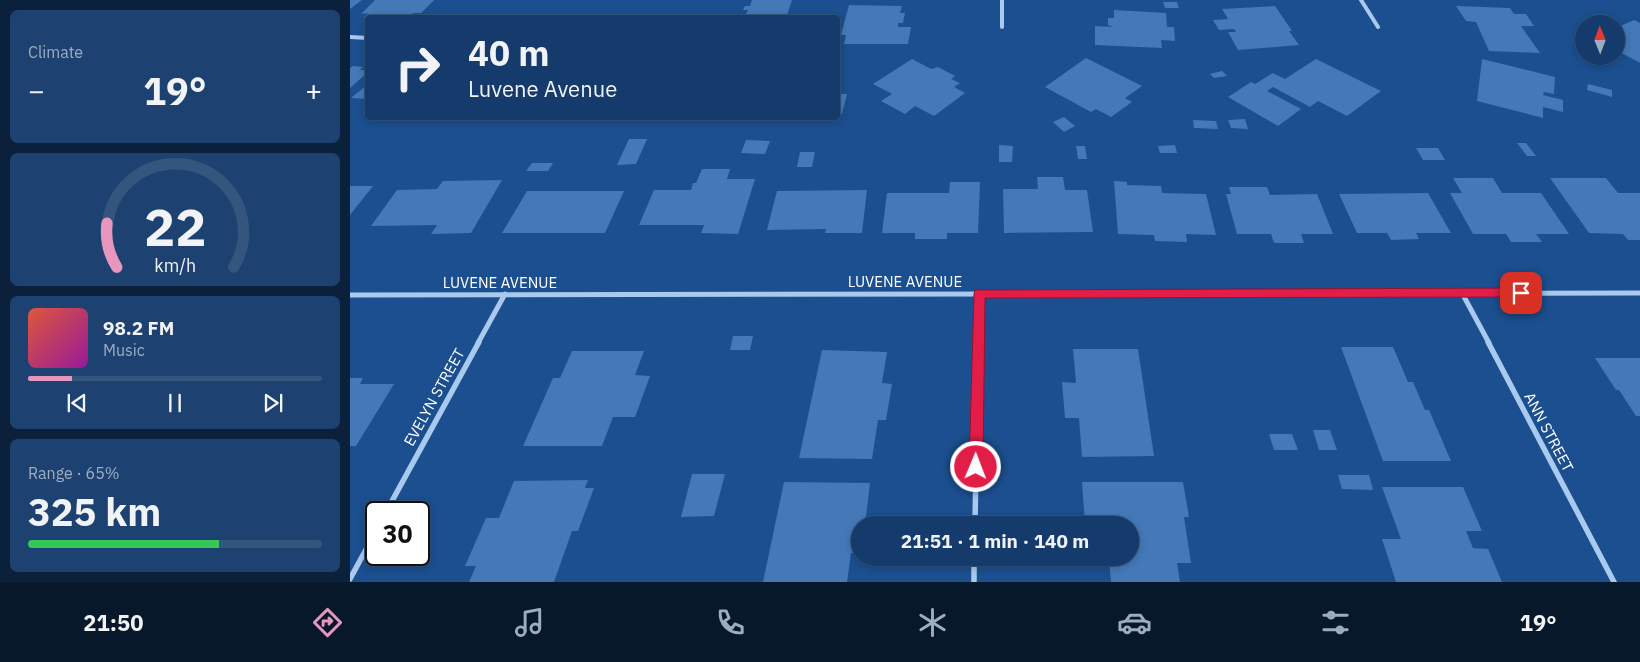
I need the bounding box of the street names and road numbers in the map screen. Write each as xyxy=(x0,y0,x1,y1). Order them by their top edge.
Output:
street label: LUVENE AVENUE xyxy=(848,272,962,291)
street label: LUVENE AVENUE xyxy=(443,273,557,292)
street label: EVELYN STREET xyxy=(399,345,469,449)
street label: ANN STREET xyxy=(1520,389,1578,475)

